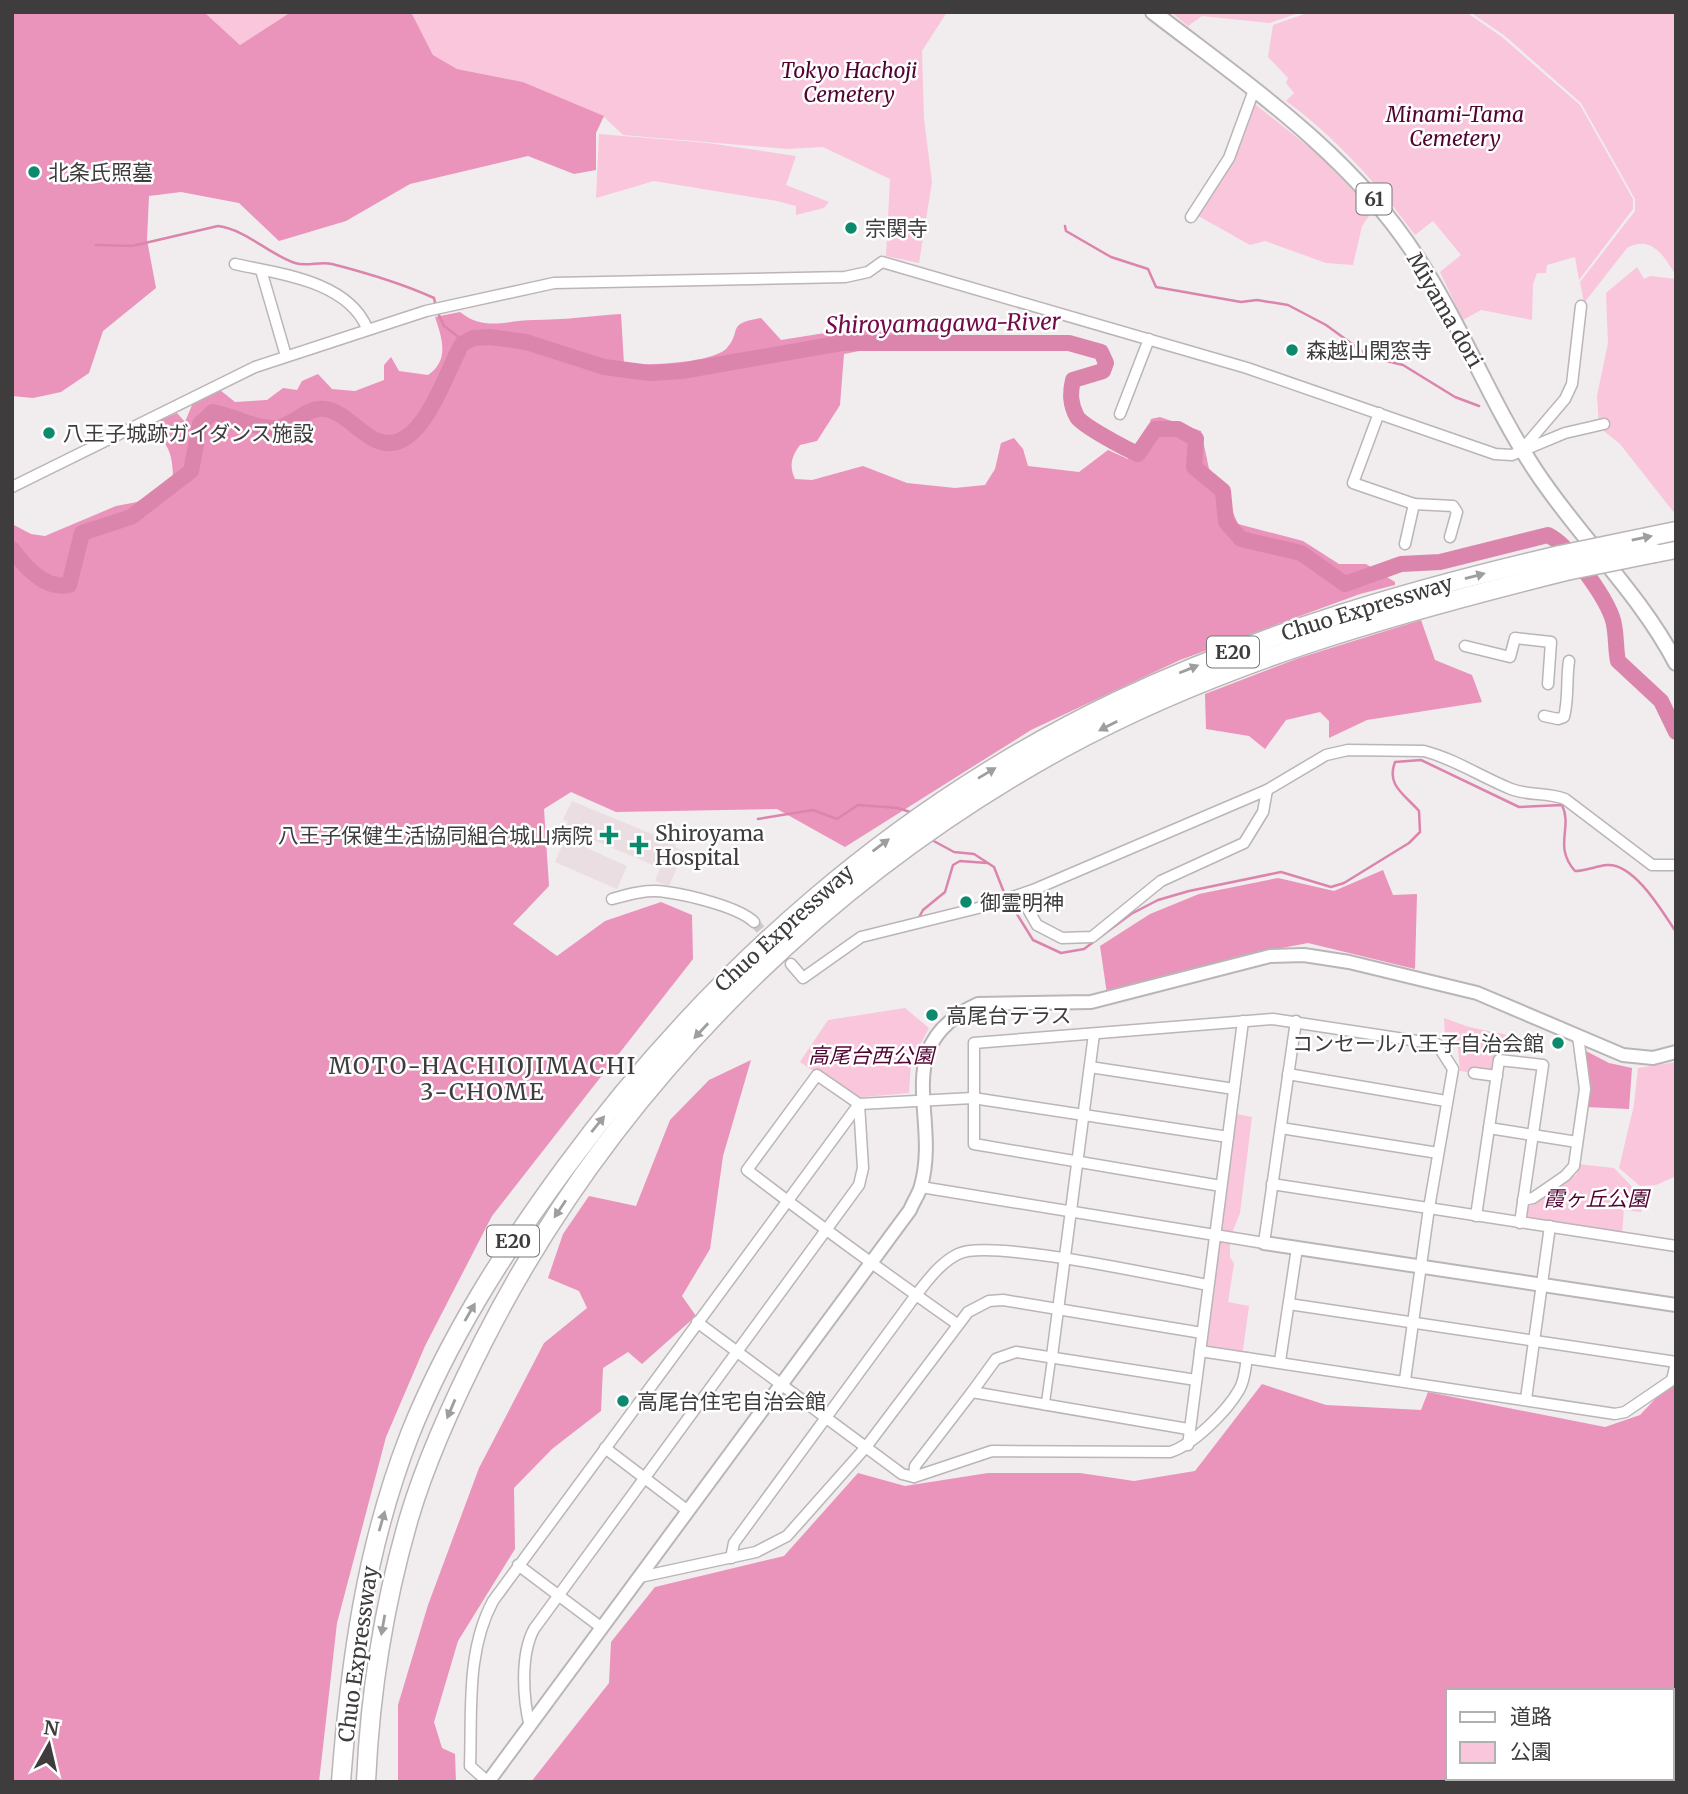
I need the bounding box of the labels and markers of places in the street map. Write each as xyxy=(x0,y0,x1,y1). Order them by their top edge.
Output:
place label: 北条氏照墓 xyxy=(48,159,153,186)
marker: 北条氏照墓 xyxy=(26,164,42,180)
place label: 宗関寺 xyxy=(865,215,928,242)
marker: 宗関寺 xyxy=(843,220,859,236)
place label: 森越山閑窓寺 xyxy=(1306,337,1432,364)
marker: 森越山閑窓寺 xyxy=(1284,342,1300,358)
place label: 八王子城跡ガイダンス施設 xyxy=(63,420,314,447)
marker: 八王子城跡ガイダンス施設 xyxy=(41,425,57,441)
place label: Shiroyama Hospital xyxy=(655,820,764,871)
place label: 八王子保健生活協同組合城山病院 xyxy=(278,822,593,849)
marker: 八王子保健生活協同組合城山病院 xyxy=(599,825,619,845)
marker: Shiroyama Hospital xyxy=(629,835,649,855)
place label: 御霊明神 xyxy=(980,889,1064,916)
marker: 御霊明神 xyxy=(958,894,974,910)
place label: 高尾台テラス xyxy=(946,1002,1072,1029)
marker: 高尾台テラス xyxy=(924,1007,940,1023)
place label: コンセール八王子自治会館 xyxy=(1292,1030,1544,1057)
marker: コンセール八王子自治会館 xyxy=(1550,1035,1566,1051)
place label: 高尾台住宅自治会館 xyxy=(637,1388,826,1415)
marker: 高尾台住宅自治会館 xyxy=(615,1393,631,1409)

